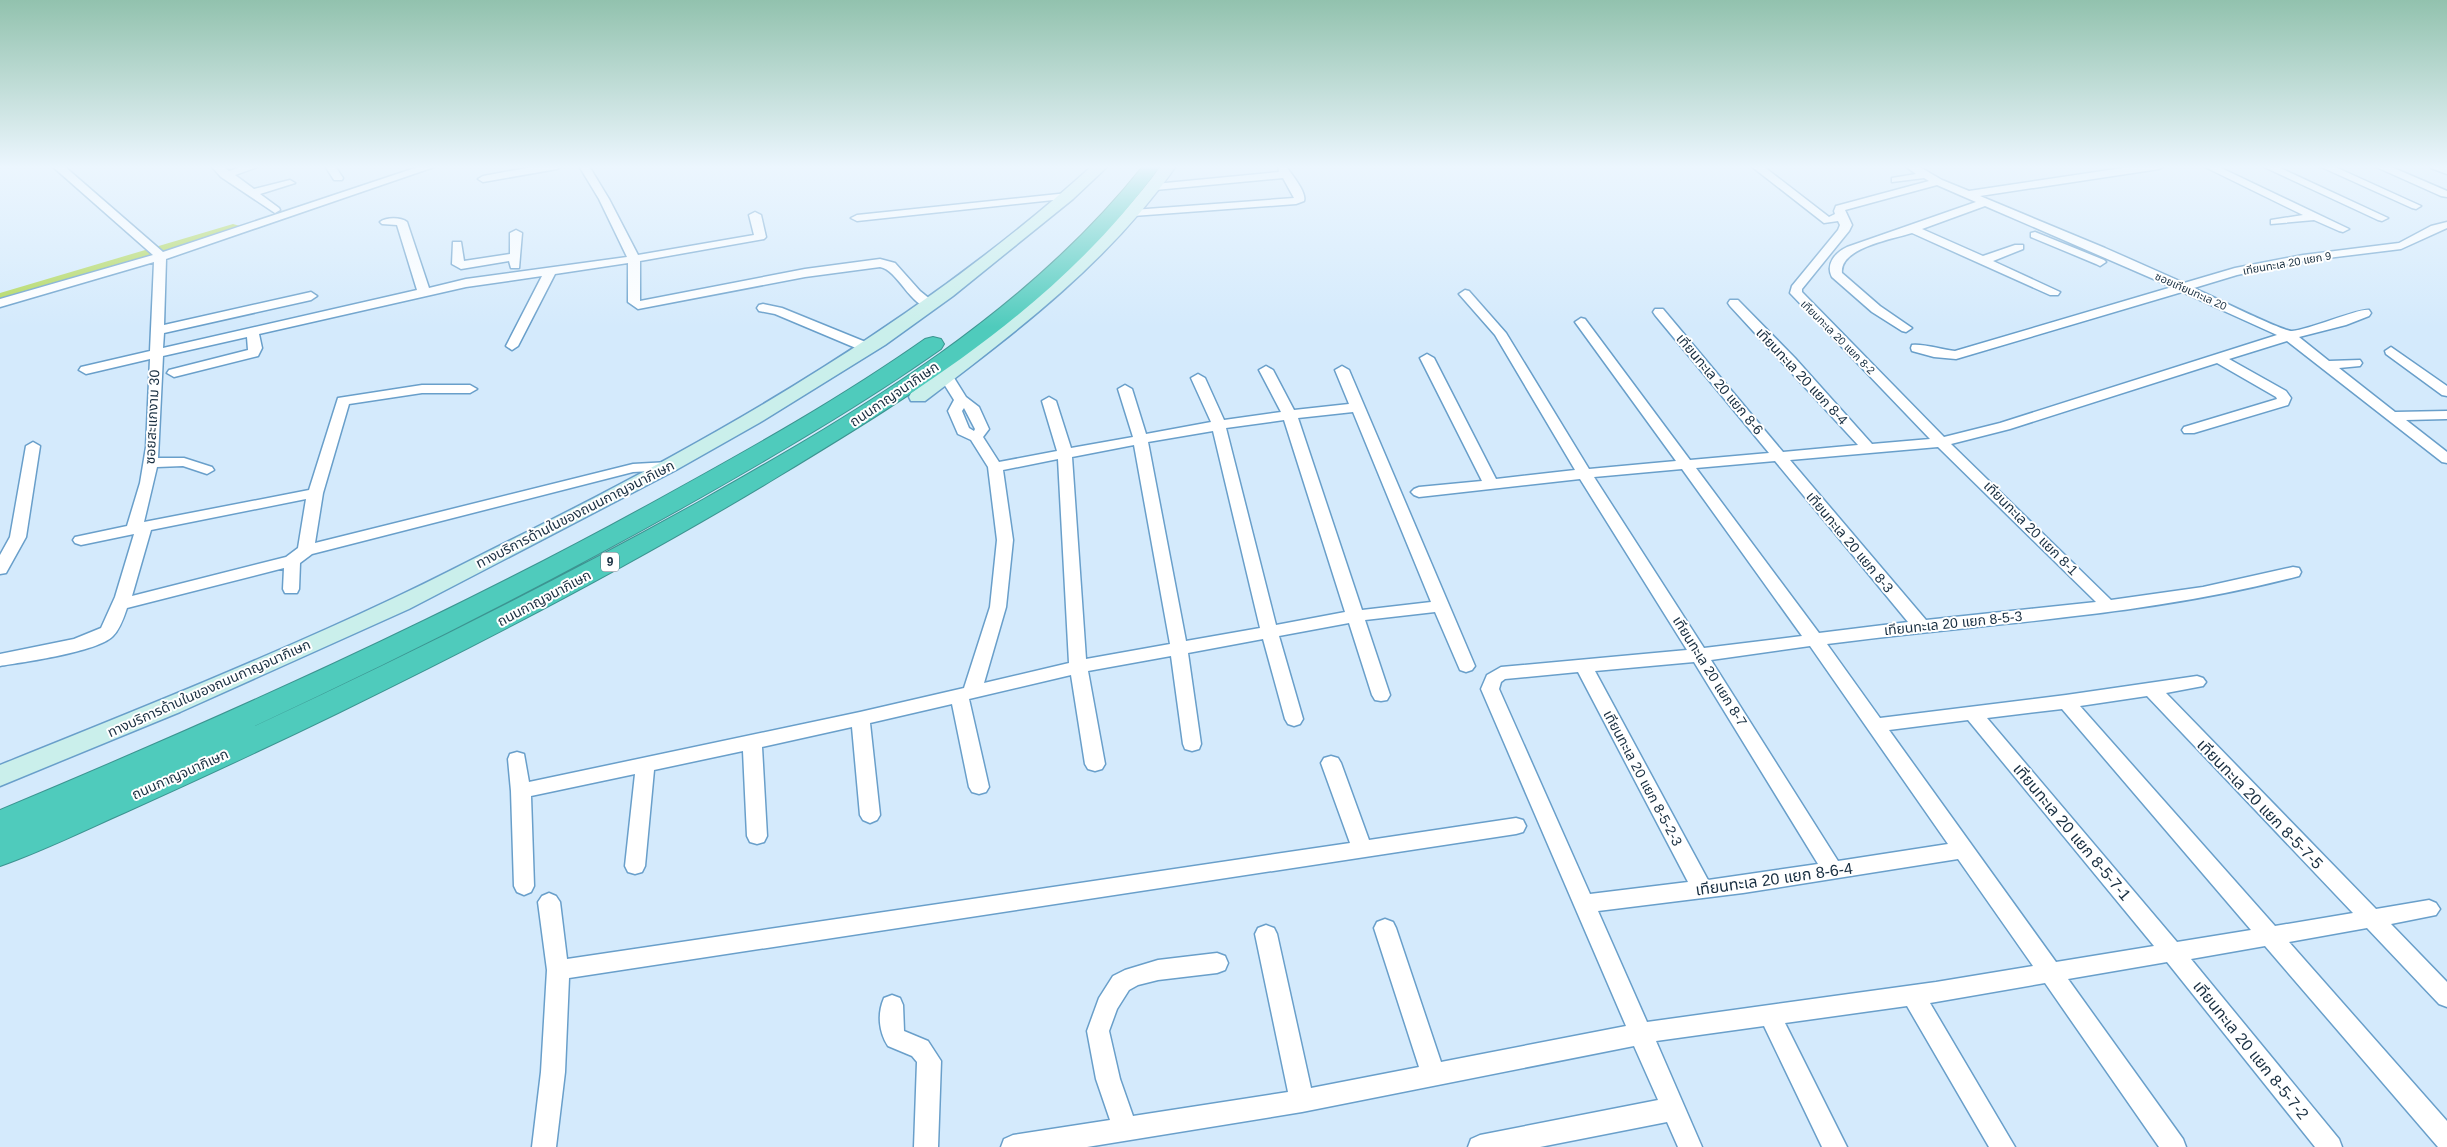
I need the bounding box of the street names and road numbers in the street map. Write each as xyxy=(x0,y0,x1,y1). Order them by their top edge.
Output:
street label: เทียนทะเล 20 แยก 9 xyxy=(2242,249,2332,277)
street label: ซอยเทียนทะเล 20 xyxy=(2153,270,2229,312)
street label: เทียนทะเล 20 แยก 8-2 xyxy=(1799,298,1877,376)
street label: เทียนทะเล 20 แยก 8-4 xyxy=(1753,324,1851,428)
street label: เทียนทะเล 20 แยก 8-6 xyxy=(1673,330,1767,438)
street label: ถนนกาญจนาภิเษก xyxy=(846,358,942,430)
street label: ซอยสะแกงาม 30 xyxy=(142,369,162,465)
street label: ทางบริการด้านในของถนนกาญจนาภิเษก xyxy=(473,457,677,571)
street label: เทียนทะเล 20 แยก 8-1 xyxy=(1981,478,2082,579)
street label: เทียนทะเล 20 แยก 8-3 xyxy=(1803,488,1897,596)
road number: 9 xyxy=(601,552,619,572)
street label: ถนนกาญจนาภิเษก xyxy=(494,567,594,629)
street label: เทียนทะเล 20 แยก 8-5-3 xyxy=(1883,608,2023,638)
street label: เทียนทะเล 20 แยก 8-7 xyxy=(1670,613,1750,729)
street label: ทางบริการด้านในของถนนกาญจนาภิเษก xyxy=(105,636,313,740)
street label: เทียนทะเล 20 แยก 8-5-2-3 xyxy=(1600,707,1686,849)
street label: เทียนทะเล 20 แยก 8-5-7-5 xyxy=(2194,736,2326,872)
street label: ถนนกาญจนาภิเษก xyxy=(129,746,231,802)
street label: เทียนทะเล 20 แยก 8-5-7-1 xyxy=(2010,760,2134,904)
street label: เทียนทะเล 20 แยก 8-6-4 xyxy=(1694,860,1854,898)
street label: เทียนทะเล 20 แยก 8-5-7-2 xyxy=(2190,977,2312,1123)

